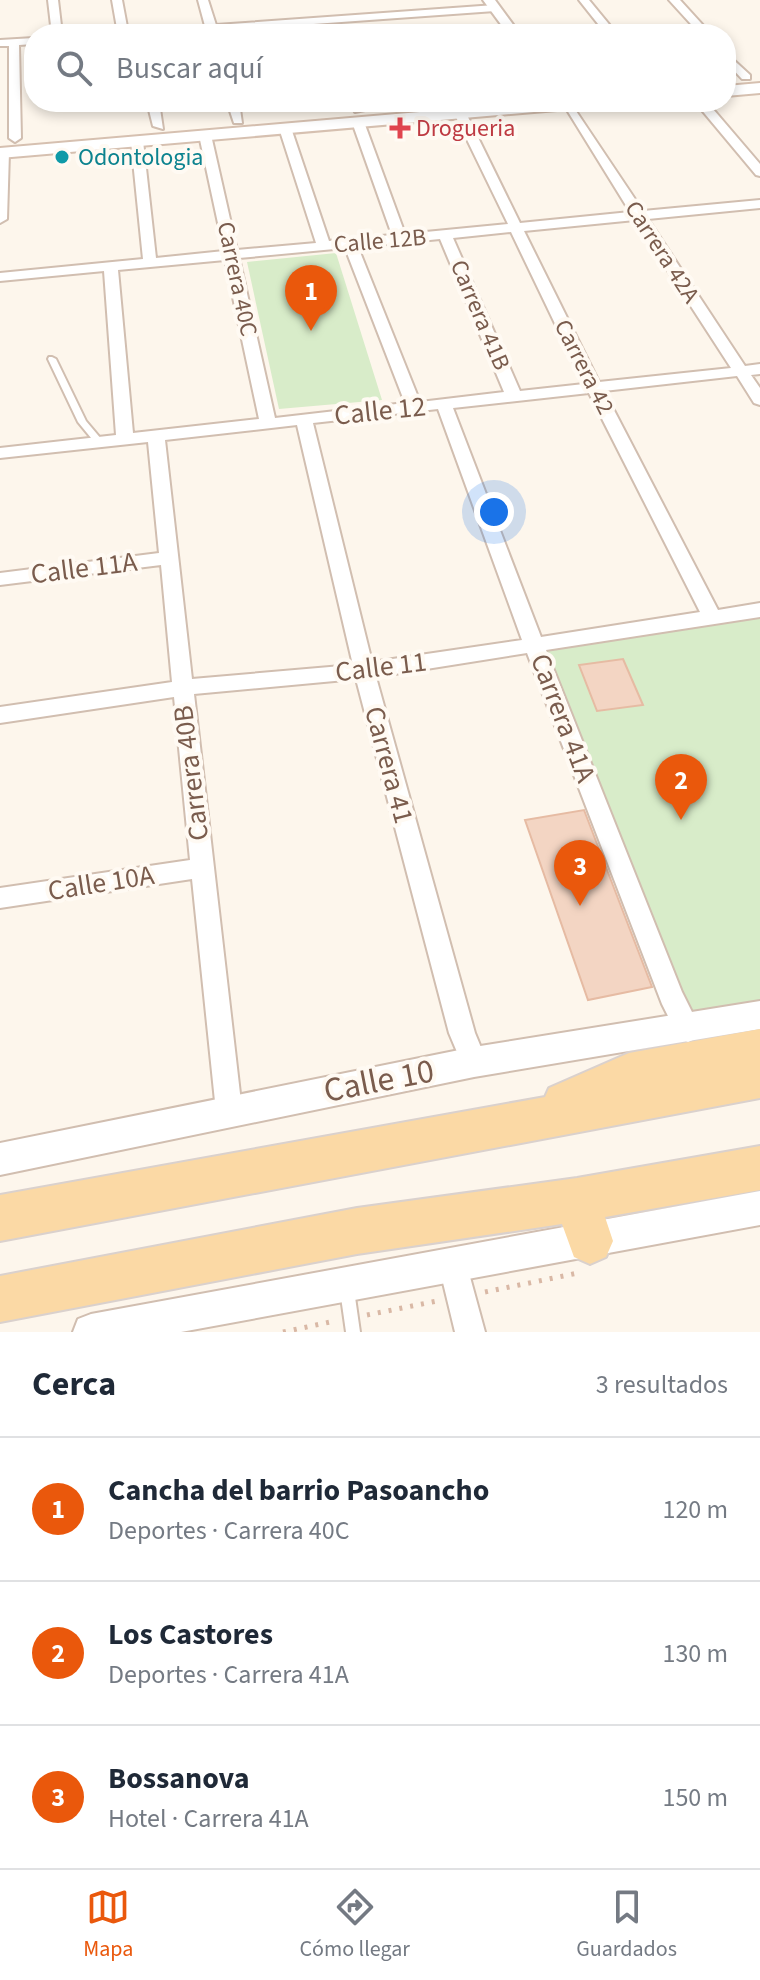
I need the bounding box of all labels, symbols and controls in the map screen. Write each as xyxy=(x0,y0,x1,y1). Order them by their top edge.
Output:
search box xyxy=(24,24,736,112)
icon: search xyxy=(52,46,96,90)
text: Buscar aquí xyxy=(116,47,263,90)
place label: Drogueria xyxy=(416,111,515,146)
marker: Drogueria xyxy=(391,119,409,137)
place label: Odontologia xyxy=(78,140,203,175)
marker: Odontologia xyxy=(53,148,71,166)
street label: Carrera 42A xyxy=(616,194,708,310)
street label: Carrera 40C xyxy=(208,218,266,340)
street label: Calle 12B xyxy=(332,220,428,262)
street label: Carrera 41B xyxy=(441,254,519,376)
pin: 1 xyxy=(285,265,337,331)
street label: Carrera 42 xyxy=(545,313,623,421)
street label: Calle 12 xyxy=(332,386,428,436)
your location xyxy=(474,492,514,532)
street label: Calle 11A xyxy=(29,542,140,594)
street label: Calle 11 xyxy=(333,642,429,692)
street label: Carrera 41A xyxy=(520,648,606,789)
street label: Carrera 41 xyxy=(354,702,424,828)
street label: Carrera 40B xyxy=(163,703,219,843)
pin: 2 xyxy=(655,754,707,820)
pin: 3 xyxy=(554,840,606,906)
street label: Calle 10A xyxy=(45,855,158,911)
street label: Calle 10 xyxy=(320,1046,438,1116)
text: Cerca xyxy=(32,1360,116,1409)
text: 3 resultados xyxy=(596,1366,728,1403)
text: Cancha del barrio Pasoancho xyxy=(108,1469,489,1512)
text: 1 xyxy=(51,1491,65,1528)
text: 120 m xyxy=(662,1491,728,1528)
text: Deportes · Carrera 40C xyxy=(108,1512,350,1549)
text: Los Castores xyxy=(108,1613,273,1656)
text: 2 xyxy=(51,1635,65,1672)
text: 130 m xyxy=(662,1635,728,1672)
text: Deportes · Carrera 41A xyxy=(108,1656,349,1693)
text: Bossanova xyxy=(108,1757,250,1800)
text: 3 xyxy=(51,1779,65,1816)
text: 150 m xyxy=(662,1779,728,1816)
text: Hotel · Carrera 41A xyxy=(108,1800,309,1837)
tab: Mapa xyxy=(83,1885,133,1965)
tab: Cómo llegar xyxy=(300,1885,410,1965)
tab: Guardados xyxy=(576,1885,677,1965)

